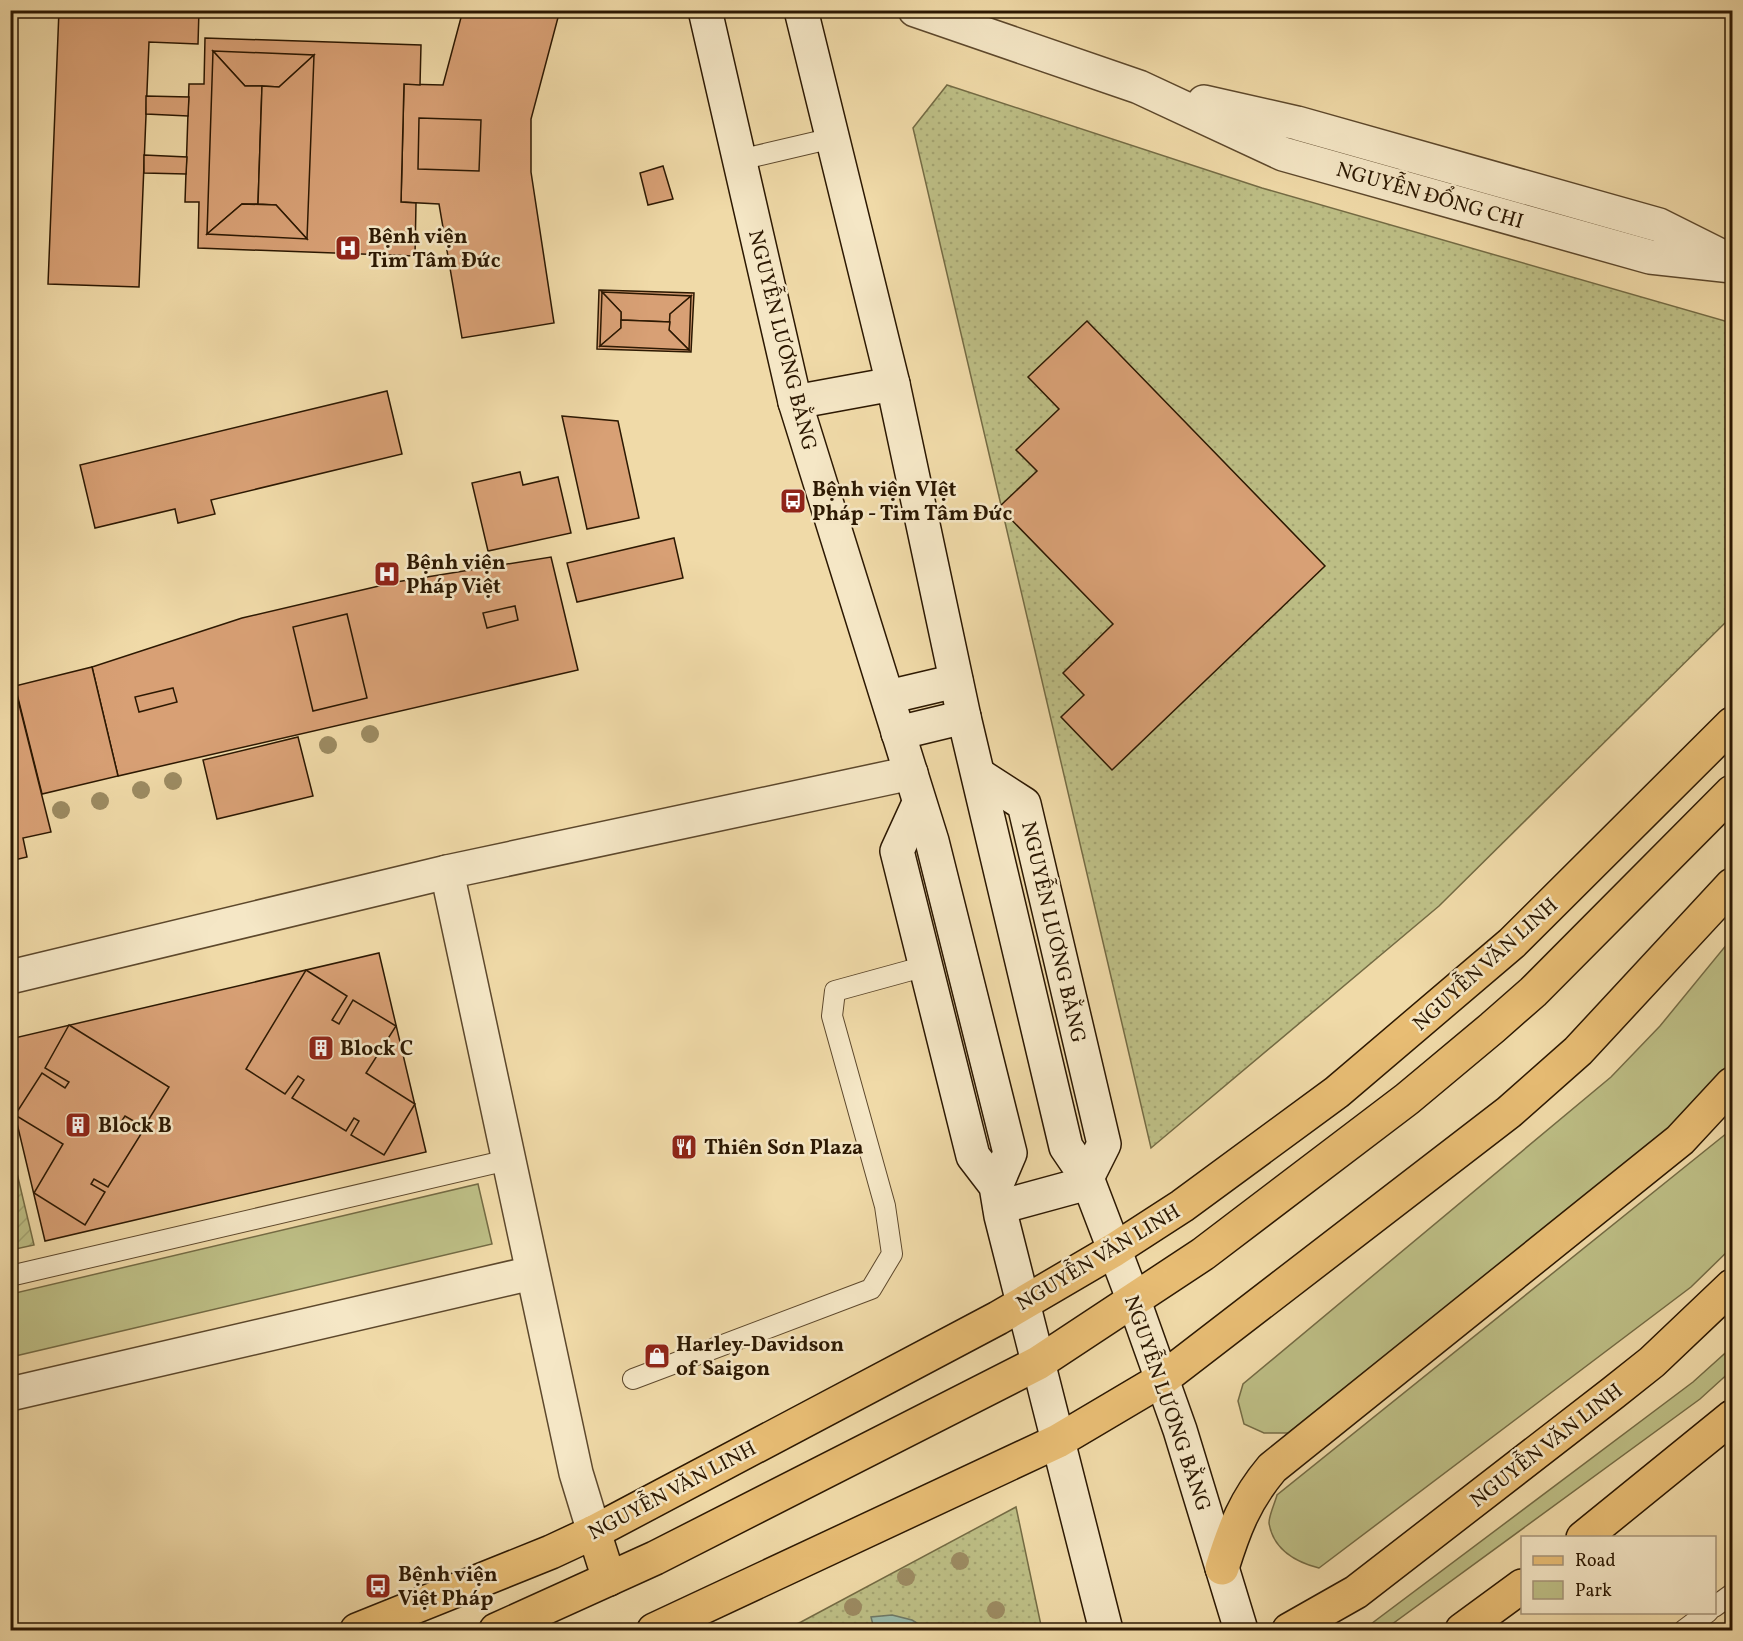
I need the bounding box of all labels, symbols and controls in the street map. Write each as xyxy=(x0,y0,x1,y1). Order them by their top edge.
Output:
street label: NGUYỄN ĐỔNG CHI xyxy=(1333,153,1527,237)
place label: Bệnh viện Tim Tâm Đức xyxy=(368,223,501,276)
street label: NGUYỄN LƯƠNG BẰNG xyxy=(740,226,826,454)
hospital icon: Bệnh viện Tim Tâm Đức xyxy=(333,233,363,263)
place label: Bệnh viện VIệt Pháp - Tim Tâm Đức xyxy=(812,476,1012,529)
bus stop icon: Bệnh viện VIệt Pháp - Tim Tâm Đức xyxy=(778,486,808,516)
place label: Bệnh viện Pháp Việt xyxy=(406,549,506,602)
hospital icon: Bệnh viện Pháp Việt xyxy=(372,559,402,589)
street label: NGUYỄN LƯƠNG BẰNG xyxy=(1013,818,1095,1046)
street label: NGUYỄN VĂN LINH xyxy=(1405,890,1565,1038)
building icon: Block C xyxy=(306,1033,336,1063)
place label: Block C xyxy=(340,1035,413,1064)
building icon: Block B xyxy=(63,1110,93,1140)
place label: Block B xyxy=(98,1112,172,1141)
restaurant icon: Thiên Sơn Plaza xyxy=(669,1132,699,1162)
place label: Thiên Sơn Plaza xyxy=(704,1134,864,1163)
street label: NGUYỄN VĂN LINH xyxy=(1010,1195,1186,1319)
street label: NGUYỄN LƯƠNG BẰNG xyxy=(1116,1291,1220,1515)
place label: Harley-Davidson of Saigon xyxy=(676,1331,844,1384)
shop icon: Harley-Davidson of Saigon xyxy=(642,1341,672,1371)
street label: NGUYỄN VĂN LINH xyxy=(1463,1375,1629,1515)
street label: NGUYỄN VĂN LINH xyxy=(582,1432,762,1548)
legend xyxy=(1521,1536,1716,1614)
text: Road xyxy=(1575,1549,1616,1574)
place label: Bệnh viện Việt Pháp xyxy=(398,1561,498,1614)
bus stop icon: Bệnh viện Việt Pháp xyxy=(363,1571,393,1601)
text: Park xyxy=(1575,1579,1612,1604)

